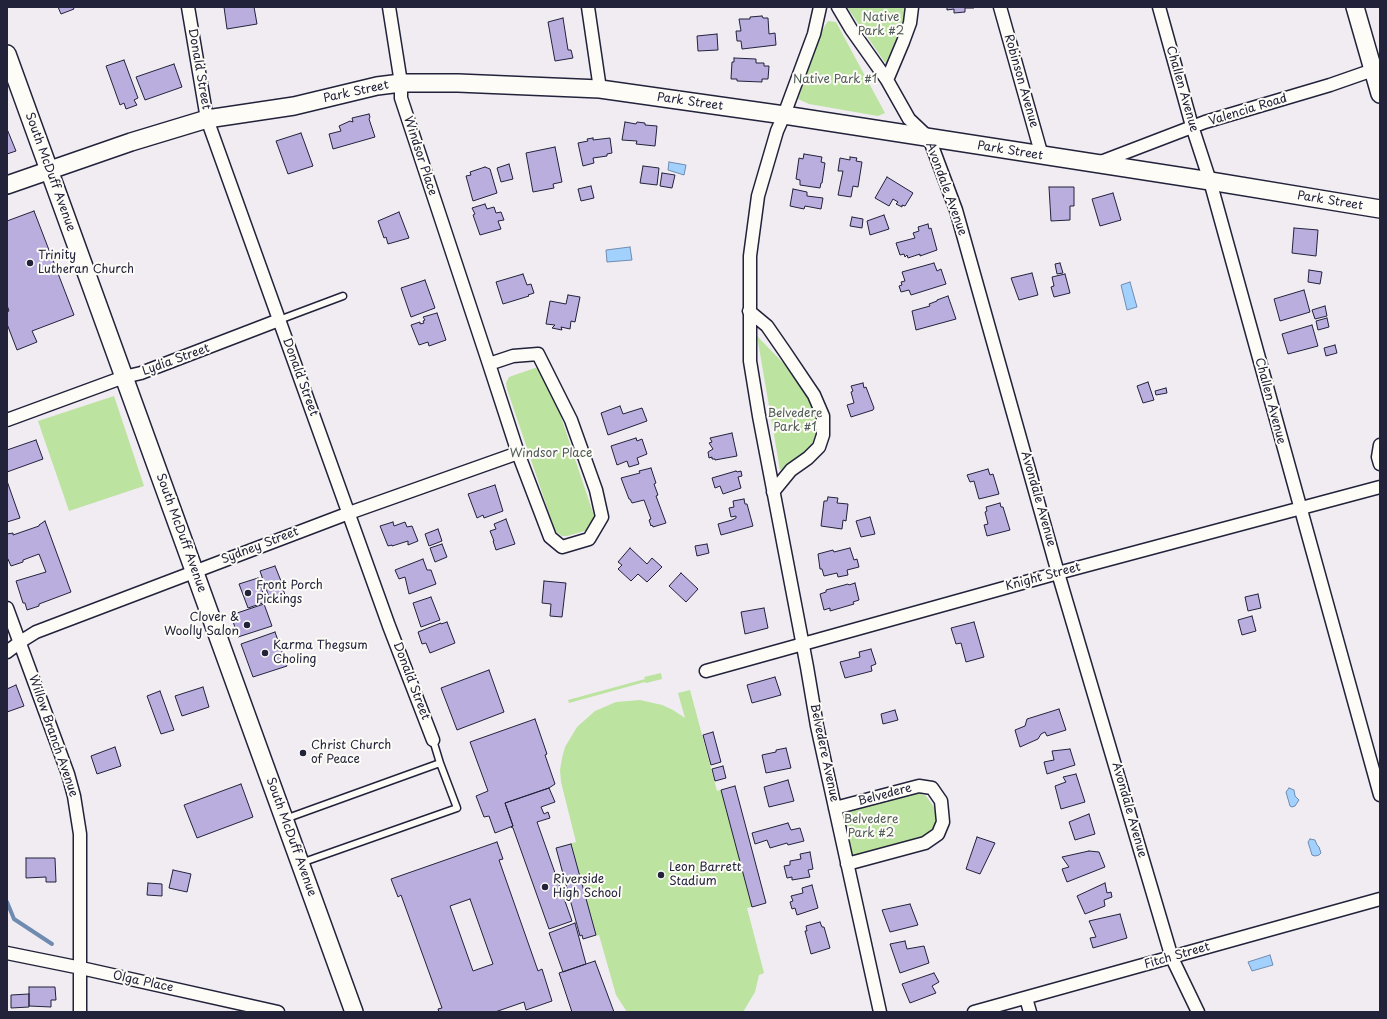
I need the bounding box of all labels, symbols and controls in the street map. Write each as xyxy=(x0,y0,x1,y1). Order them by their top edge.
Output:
park label: Native Park #2 xyxy=(858,11,904,39)
street label: Donald Street xyxy=(185,27,213,111)
street label: Robinson Avenue xyxy=(1001,33,1041,129)
street label: Challen Avenue xyxy=(1163,44,1201,134)
park label: Native Park #1 xyxy=(793,73,877,87)
street label: Park Street xyxy=(322,78,390,106)
street label: Park Street xyxy=(656,90,724,114)
street label: Valencia Road xyxy=(1207,91,1289,129)
street label: South McDuff Avenue xyxy=(22,111,78,233)
street label: Windsor Place xyxy=(400,114,440,198)
street label: Park Street xyxy=(976,139,1044,163)
street label: Avondale Avenue xyxy=(922,140,970,238)
street label: Park Street xyxy=(1296,189,1364,213)
place label: Trinity Lutheran Church xyxy=(38,249,134,277)
marker: Trinity Lutheran Church xyxy=(25,258,35,268)
street label: Donald Street xyxy=(279,336,321,418)
street label: Lydia Street xyxy=(140,341,212,379)
street label: Challen Avenue xyxy=(1252,356,1288,446)
park label: Belvedere Park #1 xyxy=(768,407,822,435)
park label: Windsor Place xyxy=(510,447,592,461)
street label: Avondale Avenue xyxy=(1018,450,1058,548)
street label: South McDuff Avenue xyxy=(153,472,209,594)
street label: Sydney Street xyxy=(219,525,301,567)
street label: Knight Street xyxy=(1004,560,1082,594)
place label: Front Porch Pickings xyxy=(256,579,323,607)
marker: Front Porch Pickings xyxy=(243,588,253,598)
place label: Clover & Woolly Salon xyxy=(164,611,239,639)
marker: Clover & Woolly Salon xyxy=(242,620,252,630)
place label: Karma Thegsum Choling xyxy=(273,639,368,667)
street label: Donald Street xyxy=(390,640,432,722)
marker: Karma Thegsum Choling xyxy=(260,648,270,658)
street label: Willow Branch Avenue xyxy=(25,673,81,799)
street label: Belvedere Avenue xyxy=(807,703,841,803)
place label: Christ Church of Peace xyxy=(311,739,391,767)
marker: Christ Church of Peace xyxy=(298,748,308,758)
street label: Avondale Avenue xyxy=(1109,761,1149,859)
street label: South McDuff Avenue xyxy=(263,776,319,898)
street label: Belvedere xyxy=(857,781,913,809)
park label: Belvedere Park #2 xyxy=(844,813,898,841)
place label: Leon Barrett Stadium xyxy=(669,861,742,889)
marker: Leon Barrett Stadium xyxy=(656,870,666,880)
place label: Riverside High School xyxy=(553,873,621,901)
marker: Riverside High School xyxy=(540,882,550,892)
street label: Fitch Street xyxy=(1143,940,1211,972)
street label: Olga Place xyxy=(111,969,175,995)

